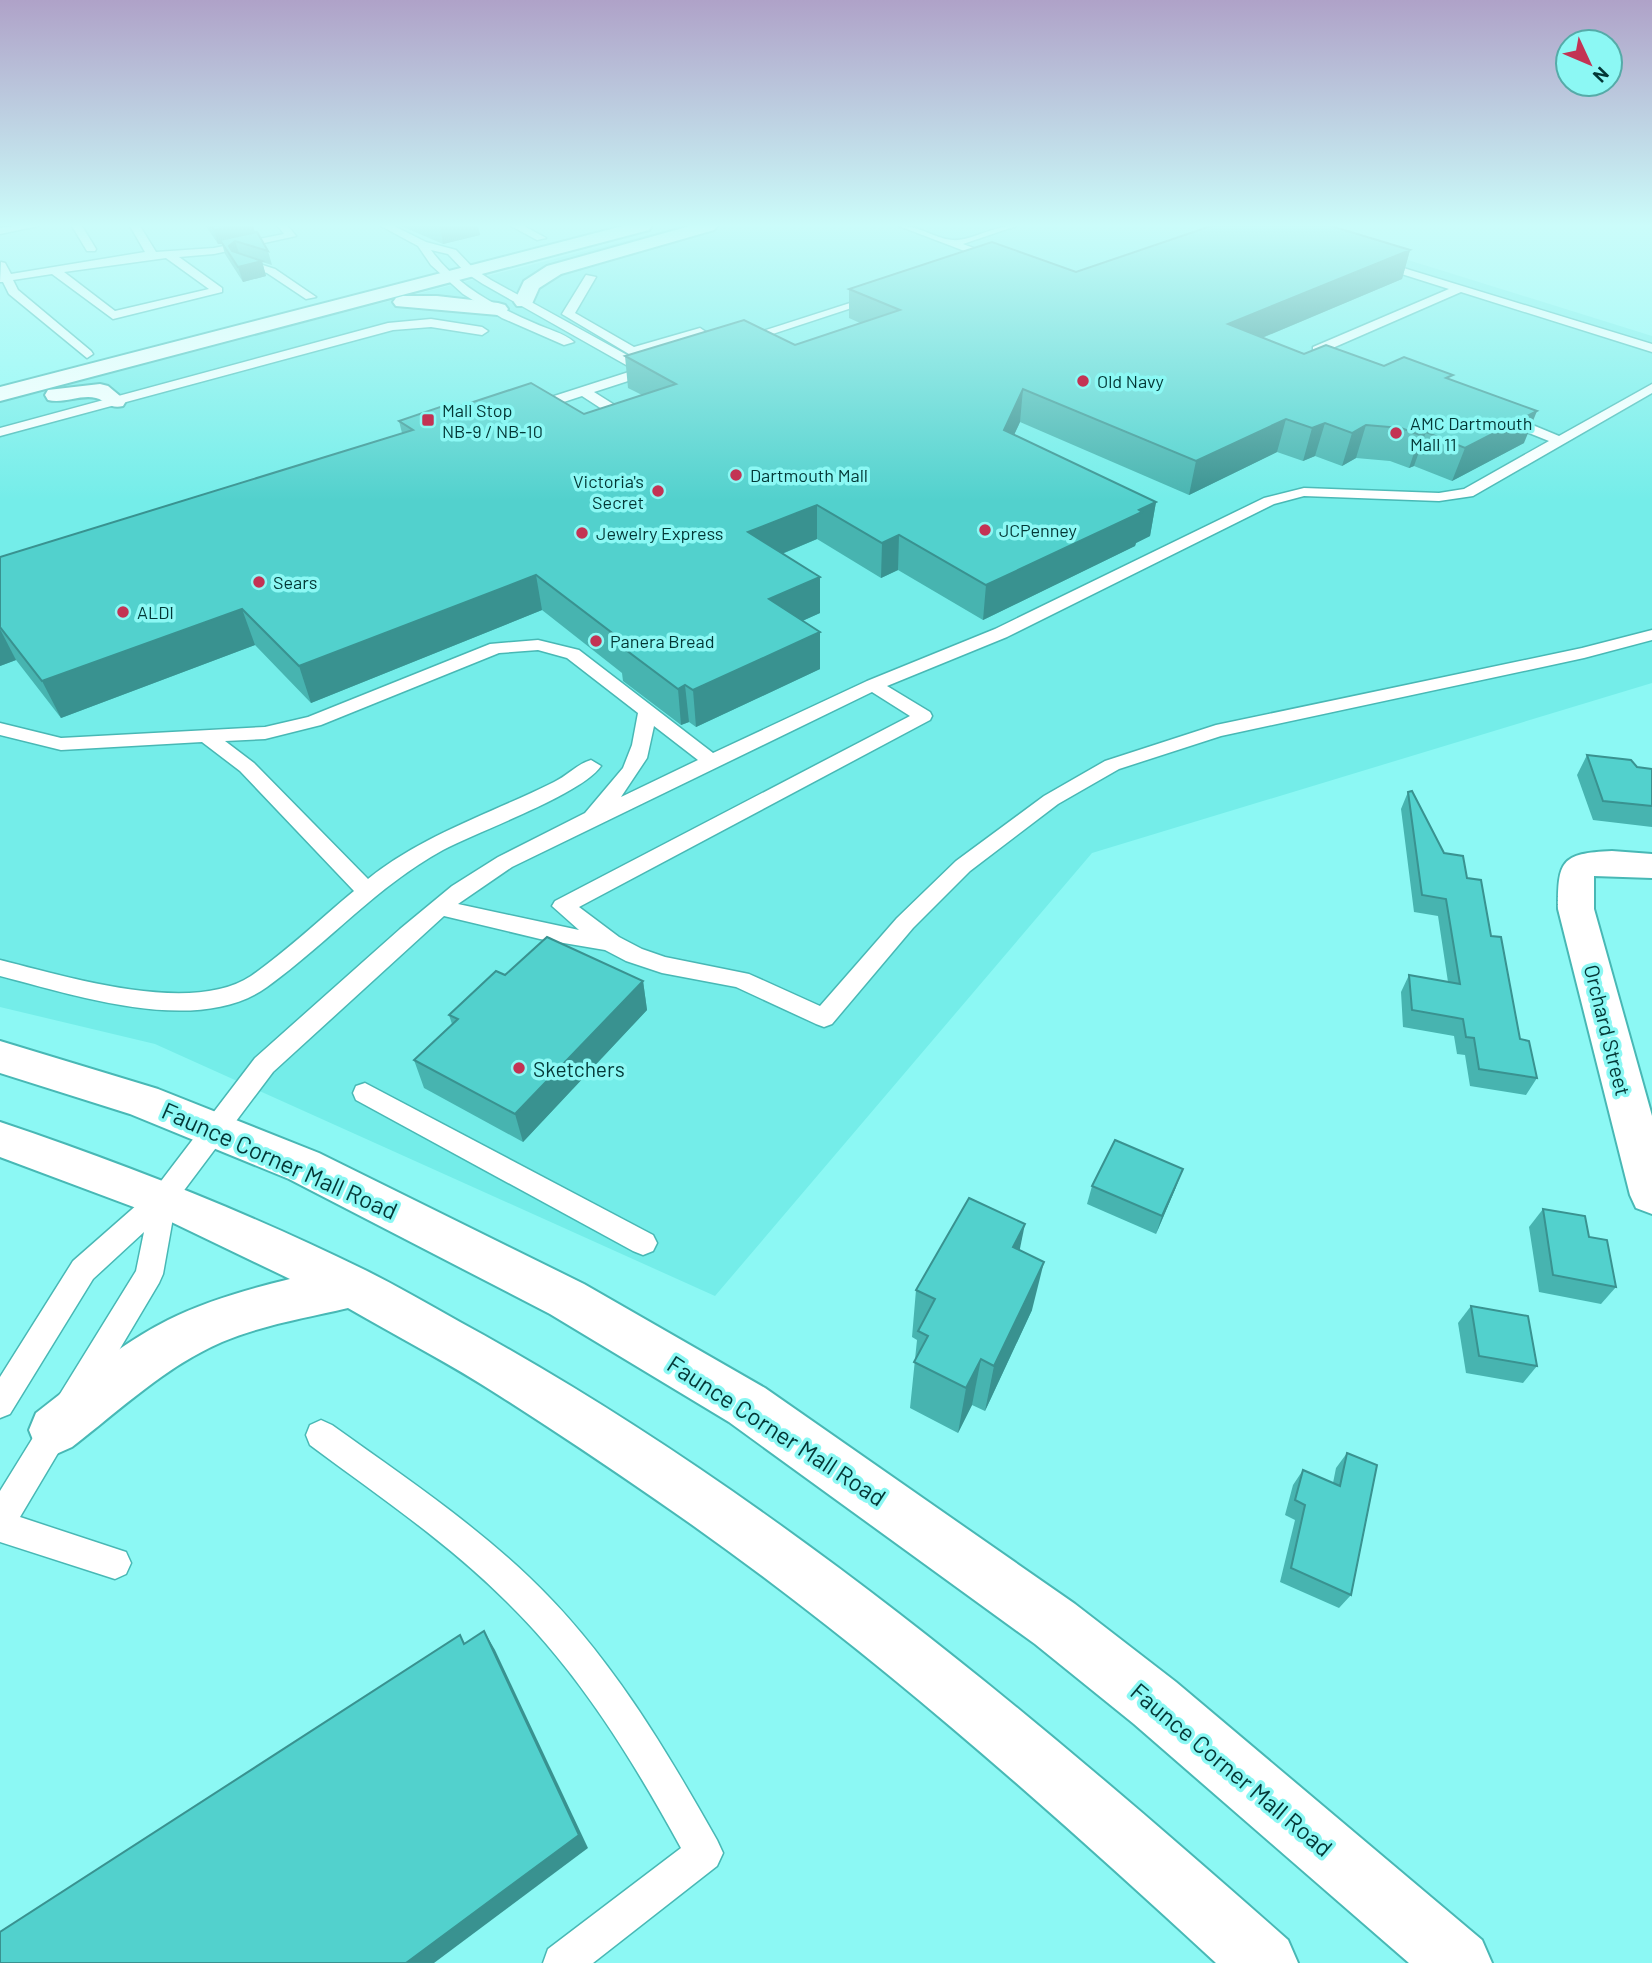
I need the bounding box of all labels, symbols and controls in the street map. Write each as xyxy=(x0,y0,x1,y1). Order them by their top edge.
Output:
north arrow xyxy=(1554,28,1624,98)
text: N xyxy=(1589,63,1614,88)
place label: Old Navy xyxy=(1097,370,1164,392)
marker: Old Navy xyxy=(1075,373,1091,389)
place label: Mall Stop NB-9 / NB-10 xyxy=(442,399,543,442)
marker: Mall Stop NB-9 / NB-10 xyxy=(420,412,436,428)
place label: AMC Dartmouth Mall 11 xyxy=(1410,412,1532,455)
marker: AMC Dartmouth Mall 11 xyxy=(1388,425,1404,441)
place label: Dartmouth Mall xyxy=(750,464,868,486)
marker: Dartmouth Mall xyxy=(728,467,744,483)
place label: Victoria's Secret xyxy=(573,470,644,513)
marker: Victoria's Secret xyxy=(650,483,666,499)
place label: JCPenney xyxy=(999,519,1077,541)
place label: Jewelry Express xyxy=(596,522,723,544)
marker: JCPenney xyxy=(977,522,993,538)
marker: Jewelry Express xyxy=(574,525,590,541)
place label: Sears xyxy=(273,571,317,593)
marker: Sears xyxy=(251,574,267,590)
place label: ALDI xyxy=(137,601,174,623)
marker: ALDI xyxy=(115,604,131,620)
place label: Panera Bread xyxy=(610,630,715,652)
marker: Panera Bread xyxy=(588,633,604,649)
street label: Orchard Street xyxy=(1580,962,1636,1098)
place label: Sketchers xyxy=(533,1056,625,1081)
marker: Sketchers xyxy=(511,1060,527,1076)
street label: Faunce Corner Mall Road xyxy=(158,1095,402,1225)
street label: Faunce Corner Mall Road xyxy=(662,1349,892,1511)
street label: Faunce Corner Mall Road xyxy=(1125,1676,1339,1862)

